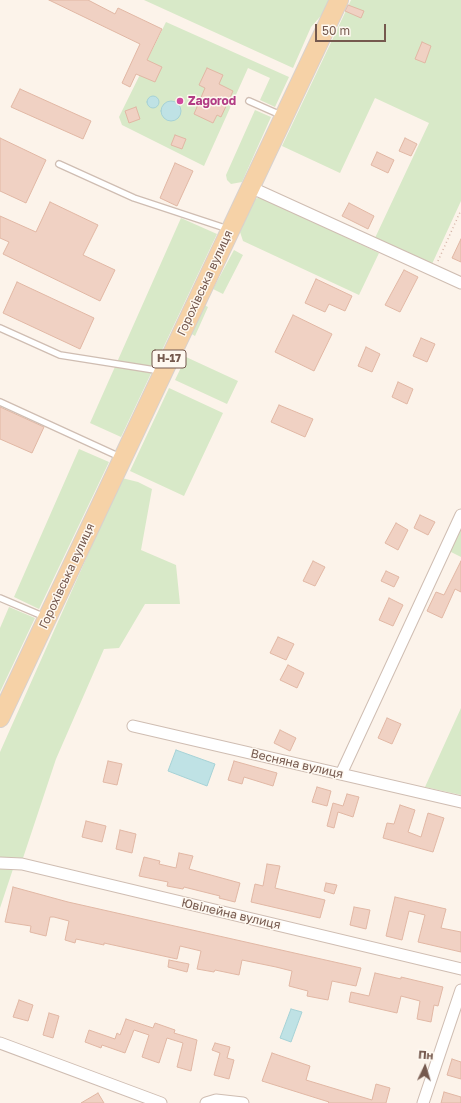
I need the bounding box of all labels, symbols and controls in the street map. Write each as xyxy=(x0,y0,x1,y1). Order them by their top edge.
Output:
scale bar xyxy=(317,16,388,42)
text: 50 m xyxy=(322,23,350,38)
place label: Zagorod xyxy=(188,94,236,108)
marker: Zagorod xyxy=(175,96,185,106)
street label: Горохівська вулиця xyxy=(174,228,236,338)
road number: Н-17 xyxy=(152,350,186,368)
street label: Горохівська вулиця xyxy=(36,521,98,631)
street label: Весняна вулиця xyxy=(249,746,345,782)
street label: Ювілейна вулиця xyxy=(180,896,282,932)
north arrow xyxy=(405,1047,445,1087)
text: Пн xyxy=(418,1048,434,1062)

